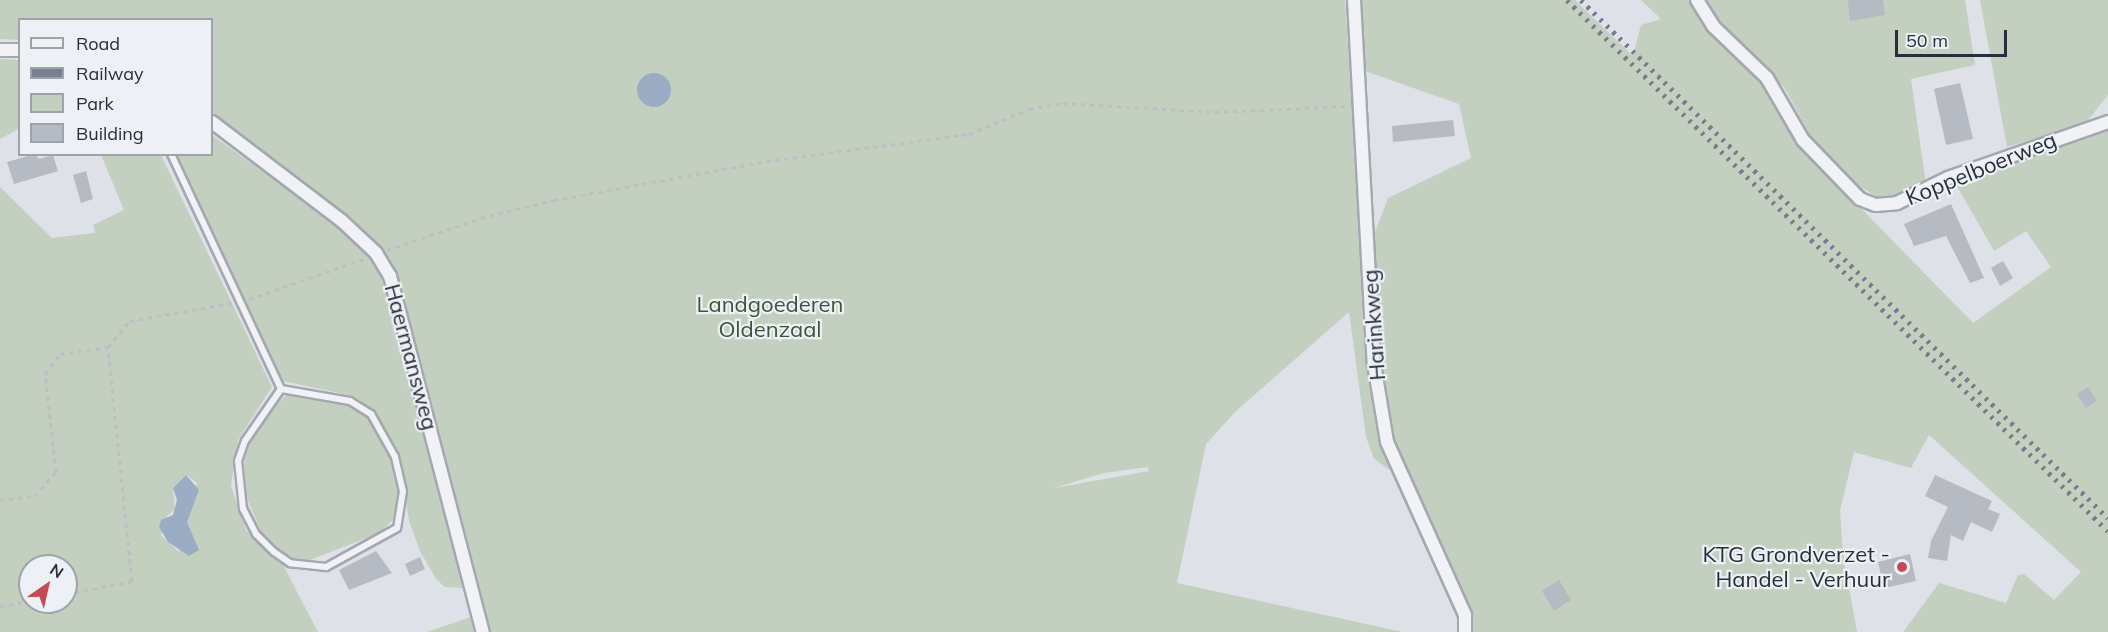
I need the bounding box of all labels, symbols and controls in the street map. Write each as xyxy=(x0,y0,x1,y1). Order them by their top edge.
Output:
legend xyxy=(18,18,213,156)
scale bar xyxy=(1898,18,2010,56)
text: 50 m xyxy=(1906,29,1948,52)
text: Road xyxy=(76,32,120,55)
text: Railway xyxy=(76,62,144,85)
text: Park xyxy=(76,92,114,115)
text: Building xyxy=(76,122,144,145)
street label: Koppelboerweg xyxy=(1902,127,2060,211)
street label: Harinkweg xyxy=(1357,269,1391,381)
street label: Haermansweg xyxy=(379,281,443,433)
park label: Landgoederen Oldenzaal xyxy=(697,291,843,342)
place label: KTG Grondverzet - Handel - Verhuur xyxy=(1703,541,1890,592)
north arrow xyxy=(18,554,78,614)
text: N xyxy=(46,559,68,582)
marker: KTG Grondverzet - Handel - Verhuur xyxy=(1895,560,1909,574)

